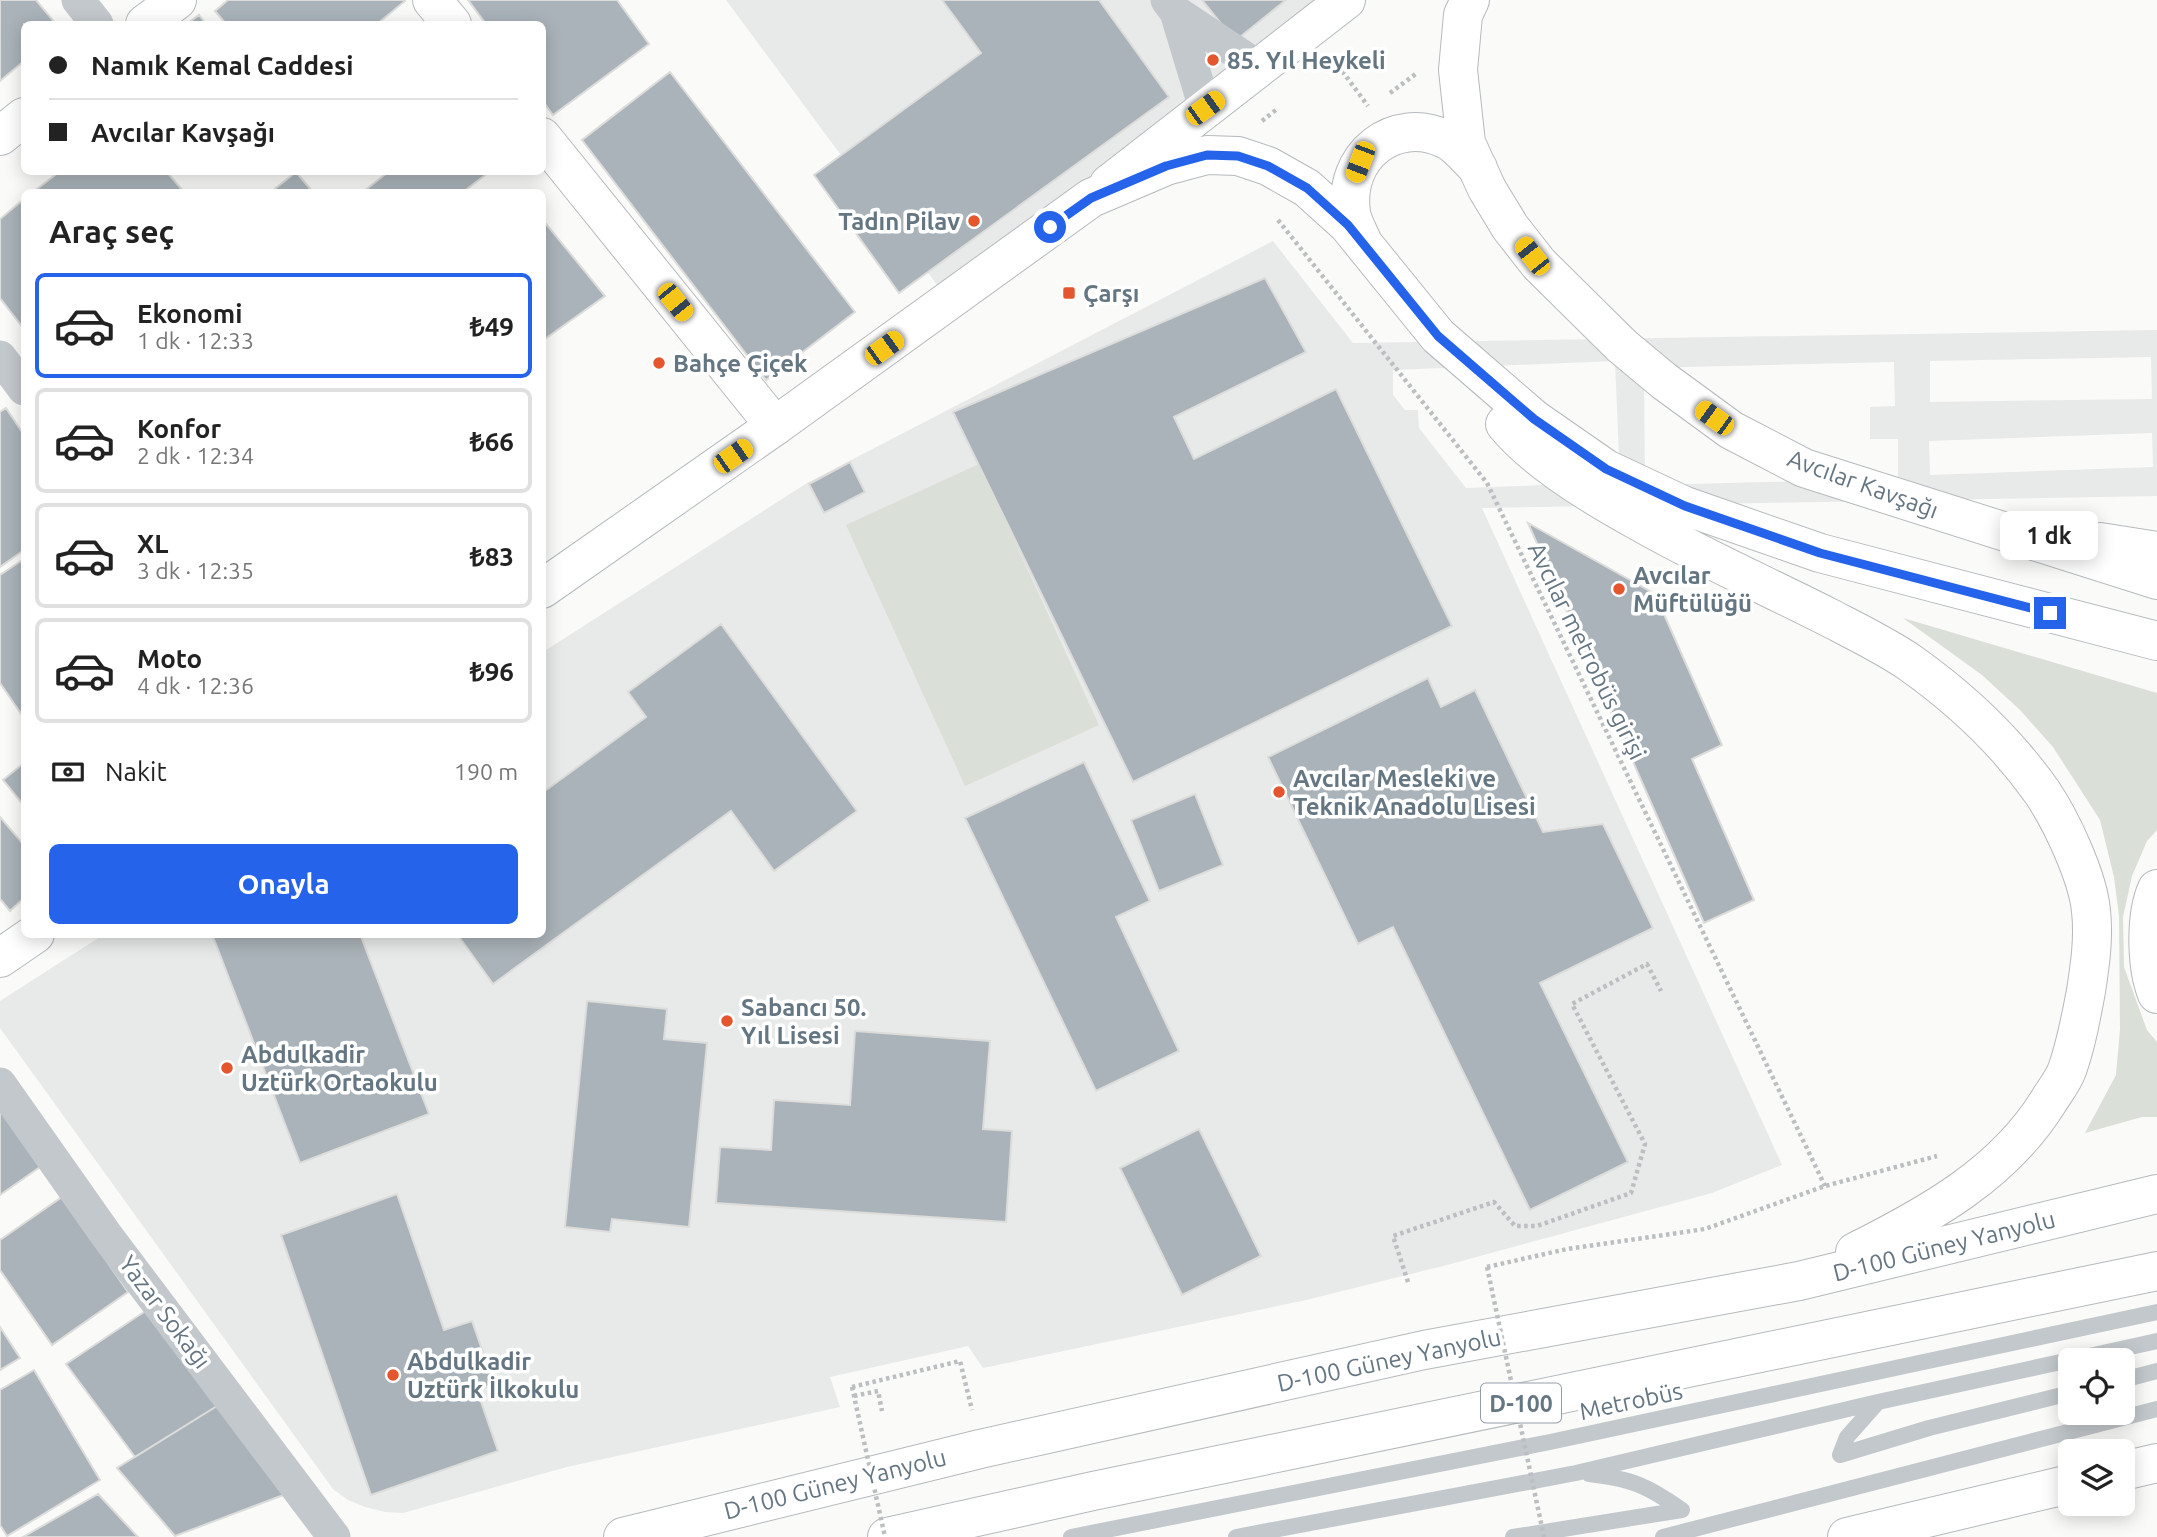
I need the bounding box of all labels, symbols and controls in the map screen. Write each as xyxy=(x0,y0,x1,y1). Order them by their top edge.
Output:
place label: 85. Yıl Heykeli xyxy=(1227,47,1386,74)
text: Namık Kemal Caddesi xyxy=(91,51,353,80)
marker: 85. Yıl Heykeli xyxy=(1205,52,1221,68)
car xyxy=(1182,87,1229,129)
text: Avcılar Kavşağı xyxy=(91,118,275,147)
car xyxy=(1343,139,1378,185)
place label: Tadın Pilav xyxy=(838,208,960,235)
route start xyxy=(1034,211,1066,243)
text: Araç seç xyxy=(49,213,174,249)
marker: Tadın Pilav xyxy=(966,213,982,229)
car xyxy=(1511,233,1554,279)
car xyxy=(654,279,697,325)
place label: Çarşı xyxy=(1083,280,1139,307)
marker: Çarşı xyxy=(1061,285,1077,301)
icon: car xyxy=(53,294,116,357)
text: Ekonomi xyxy=(137,299,242,328)
text: ₺49 xyxy=(470,312,514,341)
car xyxy=(861,327,908,369)
text: 1 dk · 12:33 xyxy=(137,328,254,353)
place label: Bahçe Çiçek xyxy=(673,350,808,377)
marker: Bahçe Çiçek xyxy=(651,355,667,371)
car xyxy=(1691,397,1738,439)
icon: car xyxy=(53,409,116,472)
text: Konfor xyxy=(137,414,221,443)
text: ₺66 xyxy=(470,427,514,456)
car xyxy=(710,435,757,477)
text: 2 dk · 12:34 xyxy=(137,443,254,468)
street label: Avcılar Kavşağı xyxy=(1784,444,1942,524)
callout: 1 dk xyxy=(2001,512,2099,560)
text: 1 dk xyxy=(2026,523,2072,548)
icon: car xyxy=(53,524,116,587)
text: XL xyxy=(137,529,168,558)
street label: Avcılar metrobüs girişi xyxy=(1523,538,1651,764)
text: ₺83 xyxy=(470,542,514,571)
text: 3 dk · 12:35 xyxy=(137,558,254,583)
place label: Avcılar Müftülüğü xyxy=(1633,562,1752,617)
marker: Avcılar Müftülüğü xyxy=(1611,581,1627,597)
route end xyxy=(2034,597,2066,629)
icon: car xyxy=(53,639,116,702)
text: Moto xyxy=(137,644,202,673)
text: ₺96 xyxy=(470,657,514,686)
text: 4 dk · 12:36 xyxy=(137,673,254,698)
icon: cash xyxy=(49,753,87,791)
text: Nakit xyxy=(105,757,167,786)
text: 190 m xyxy=(454,759,518,784)
place label: Avcılar Mesleki ve Teknik Anadolu Lisesi xyxy=(1293,765,1536,820)
marker: Avcılar Mesleki ve Teknik Anadolu Lisesi xyxy=(1271,784,1287,800)
button: Onayla xyxy=(49,844,518,924)
place label: Sabancı 50. Yıl Lisesi xyxy=(741,994,866,1049)
marker: Sabancı 50. Yıl Lisesi xyxy=(719,1013,735,1029)
place label: Abdulkadir Uztürk Ortaokulu xyxy=(241,1041,438,1096)
marker: Abdulkadir Uztürk Ortaokulu xyxy=(219,1060,235,1076)
street label: D-100 Güney Yanyolu xyxy=(1830,1205,2058,1287)
street label: Yazar Sokağı xyxy=(114,1250,216,1374)
street label: D-100 Güney Yanyolu xyxy=(1275,1323,1503,1397)
place label: Abdulkadir Uztürk İlkokulu xyxy=(407,1348,579,1403)
map controls xyxy=(2058,1348,2135,1516)
button: locate xyxy=(2058,1348,2135,1425)
marker: Abdulkadir Uztürk İlkokulu xyxy=(385,1367,401,1383)
street label: Metrobüs xyxy=(1577,1377,1685,1425)
road number: D-100 xyxy=(1481,1384,1561,1422)
button: layers xyxy=(2058,1439,2135,1516)
street label: D-100 Güney Yanyolu xyxy=(721,1443,949,1525)

